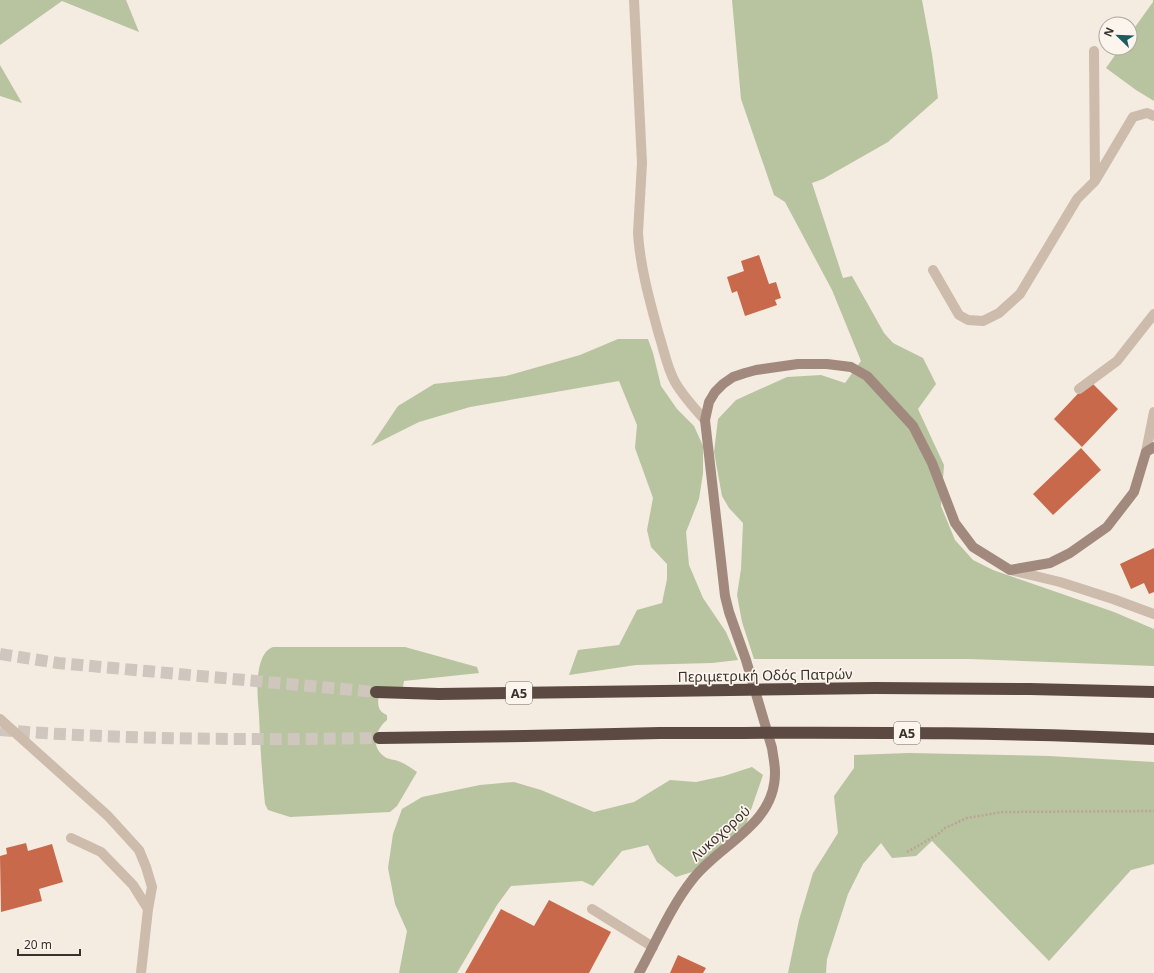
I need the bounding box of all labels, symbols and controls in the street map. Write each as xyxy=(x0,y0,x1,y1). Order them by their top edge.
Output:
north arrow xyxy=(1098,16,1138,56)
text: N xyxy=(1100,25,1117,39)
street label: Περιμετρική Οδός Πατρών xyxy=(677,664,853,686)
road number: Α5 xyxy=(506,682,532,704)
road number: Α5 xyxy=(894,722,920,744)
street label: Λυκοχορού xyxy=(686,801,754,865)
scale bar xyxy=(18,931,80,957)
text: 20 m xyxy=(24,936,52,953)

